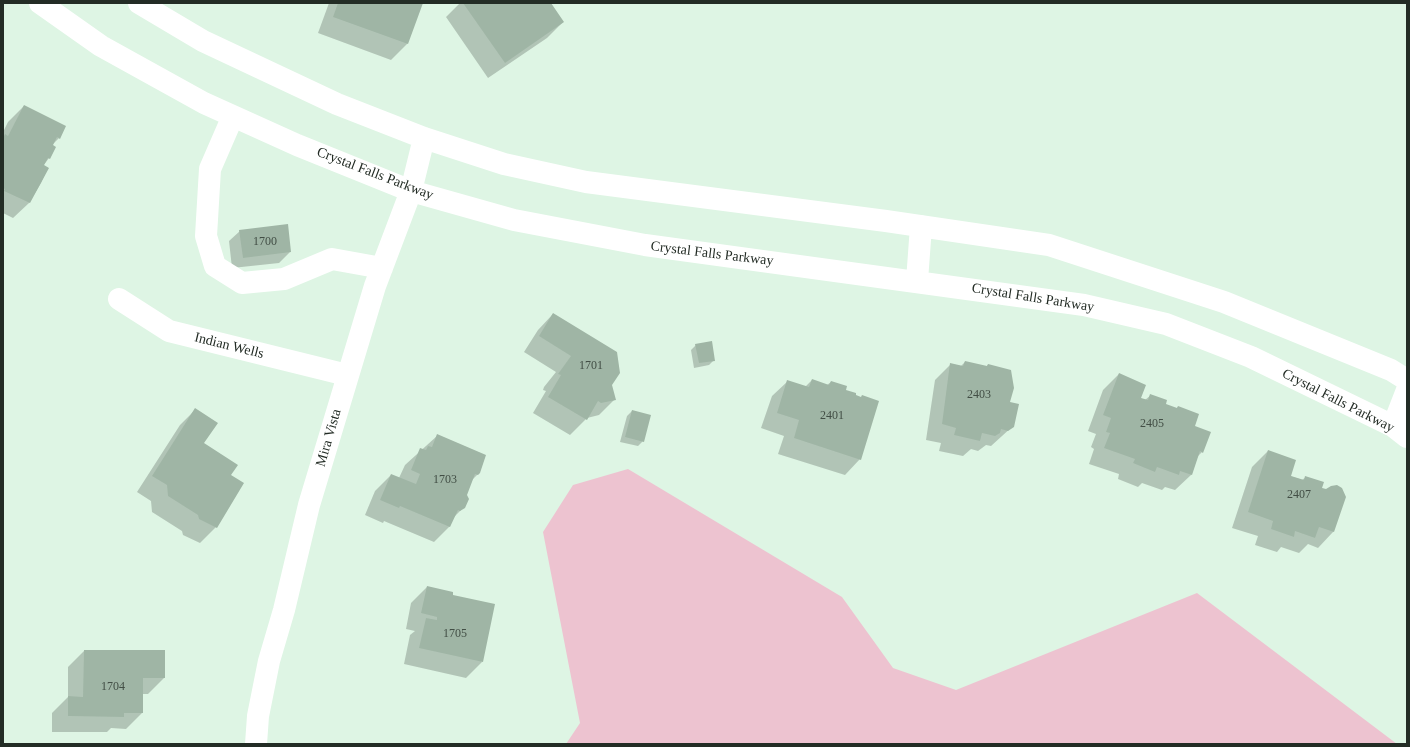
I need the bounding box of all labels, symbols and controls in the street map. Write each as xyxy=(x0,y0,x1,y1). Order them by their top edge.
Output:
street label: Crystal Falls Parkway xyxy=(314,144,436,204)
house number: 1700 xyxy=(253,235,277,249)
street label: Crystal Falls Parkway xyxy=(650,238,774,270)
street label: Crystal Falls Parkway xyxy=(971,280,1095,316)
street label: Indian Wells xyxy=(193,329,265,363)
house number: 1701 xyxy=(579,359,603,373)
street label: Crystal Falls Parkway xyxy=(1279,365,1397,437)
house number: 2403 xyxy=(967,388,991,402)
street label: Mira Vista xyxy=(313,407,345,469)
house number: 2401 xyxy=(820,409,844,423)
house number: 2405 xyxy=(1140,417,1164,431)
house number: 1703 xyxy=(433,473,457,487)
house number: 2407 xyxy=(1287,488,1311,502)
house number: 1705 xyxy=(443,627,467,641)
house number: 1704 xyxy=(101,680,125,694)

